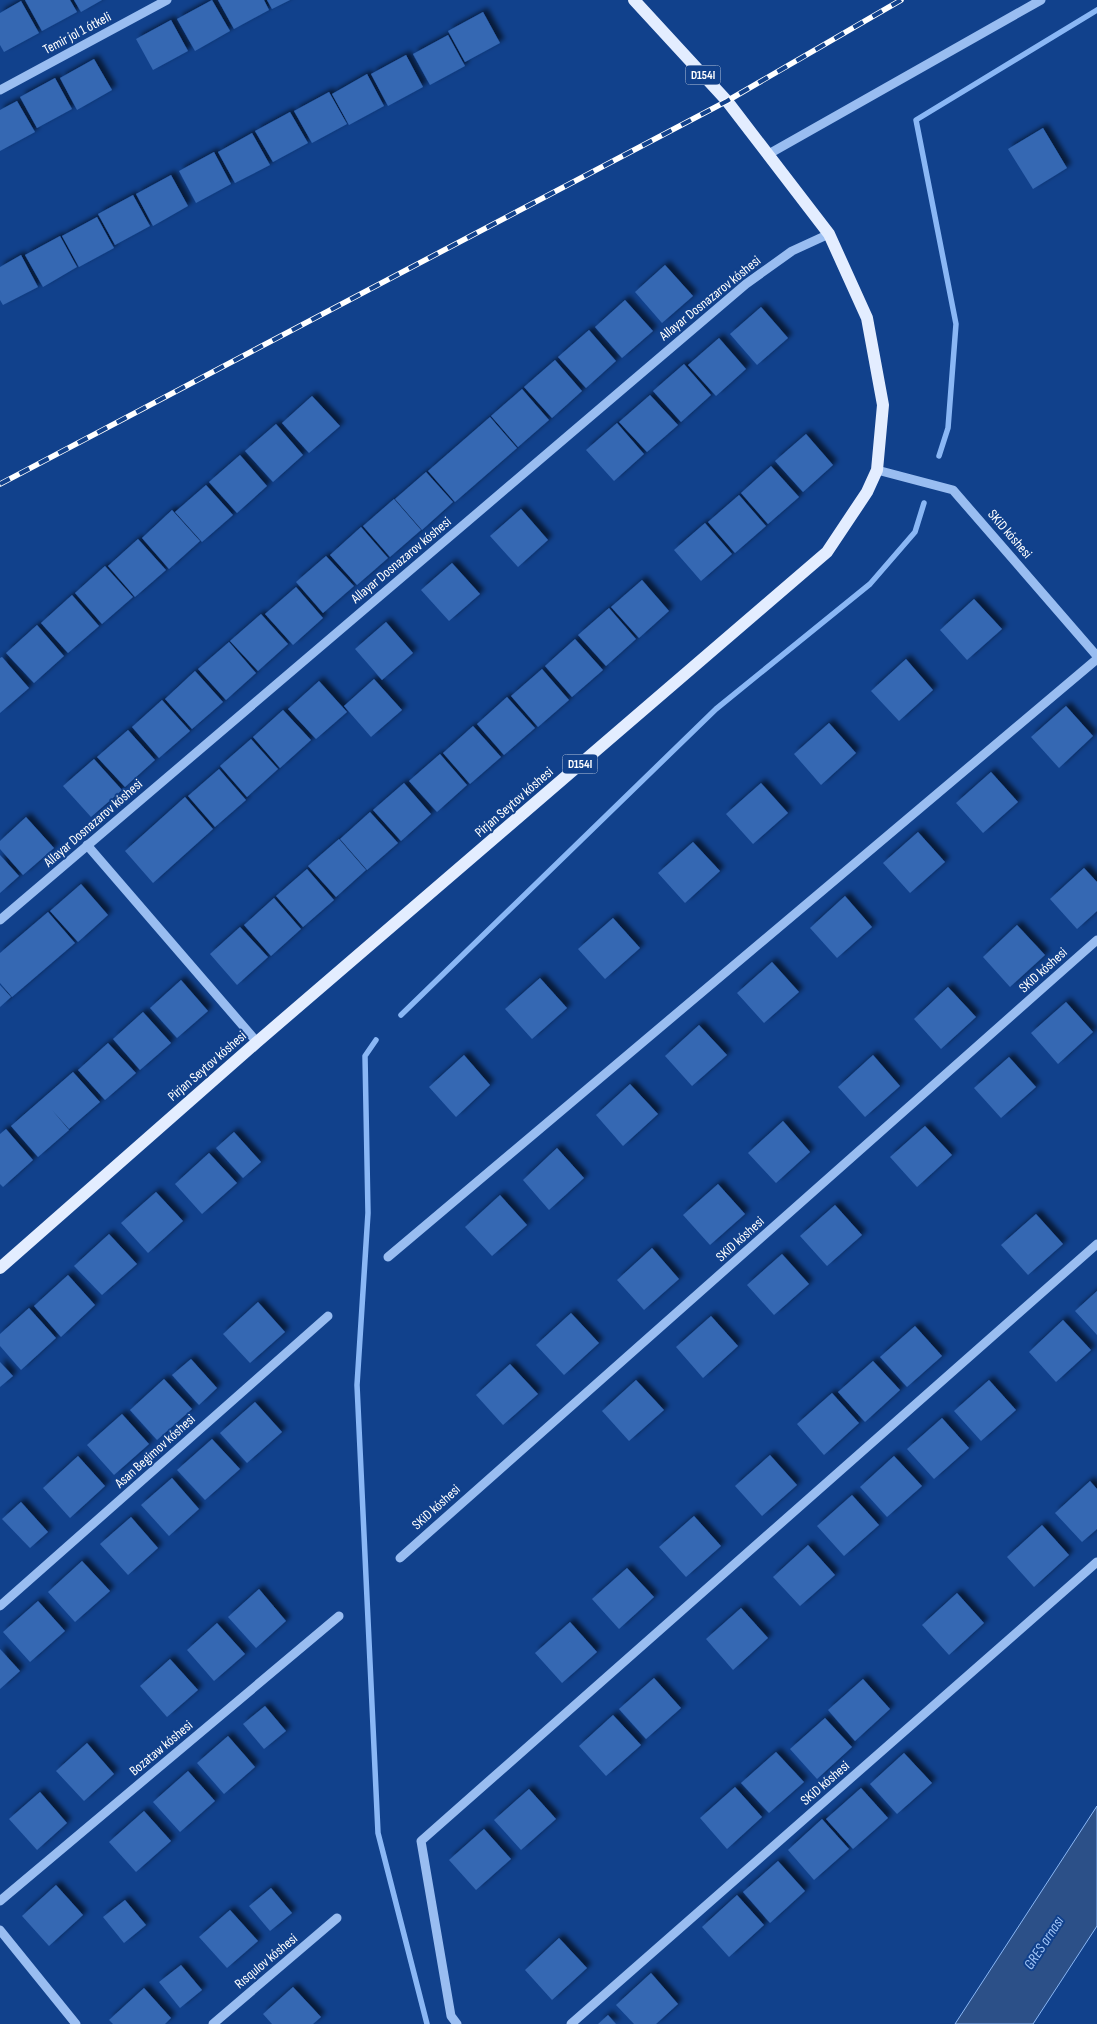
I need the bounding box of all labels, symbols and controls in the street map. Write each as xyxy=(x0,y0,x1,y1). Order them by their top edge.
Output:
street label: Temir jol 1 ótkeli xyxy=(40,8,114,58)
road number: D154l xyxy=(686,66,720,84)
street label: Allayar Dosnazarov kóshesi xyxy=(655,252,764,345)
street label: SKiD kóshesi xyxy=(984,506,1036,562)
street label: Allayar Dosnazarov kóshesi xyxy=(347,513,454,607)
road number: D154l xyxy=(562,754,598,774)
street label: Pirjan Seytov kóshesi xyxy=(471,763,557,841)
street label: Allayar Dosnazarov kóshesi xyxy=(39,775,146,871)
street label: SKiD kóshesi xyxy=(1015,944,1071,996)
street label: Pirjan Seytov kóshesi xyxy=(164,1027,250,1105)
street label: SKiD kóshesi xyxy=(712,1213,768,1265)
street label: Asan Begimov kóshesi xyxy=(111,1410,199,1492)
street label: SKiD kóshesi xyxy=(408,1481,464,1533)
street label: Bozataw kóshesi xyxy=(126,1717,196,1779)
street label: SKiD kóshesi xyxy=(797,1757,853,1809)
water label: GRES arnası xyxy=(1020,1913,1068,1973)
street label: Rısqulov kóshesi xyxy=(231,1930,301,1992)

